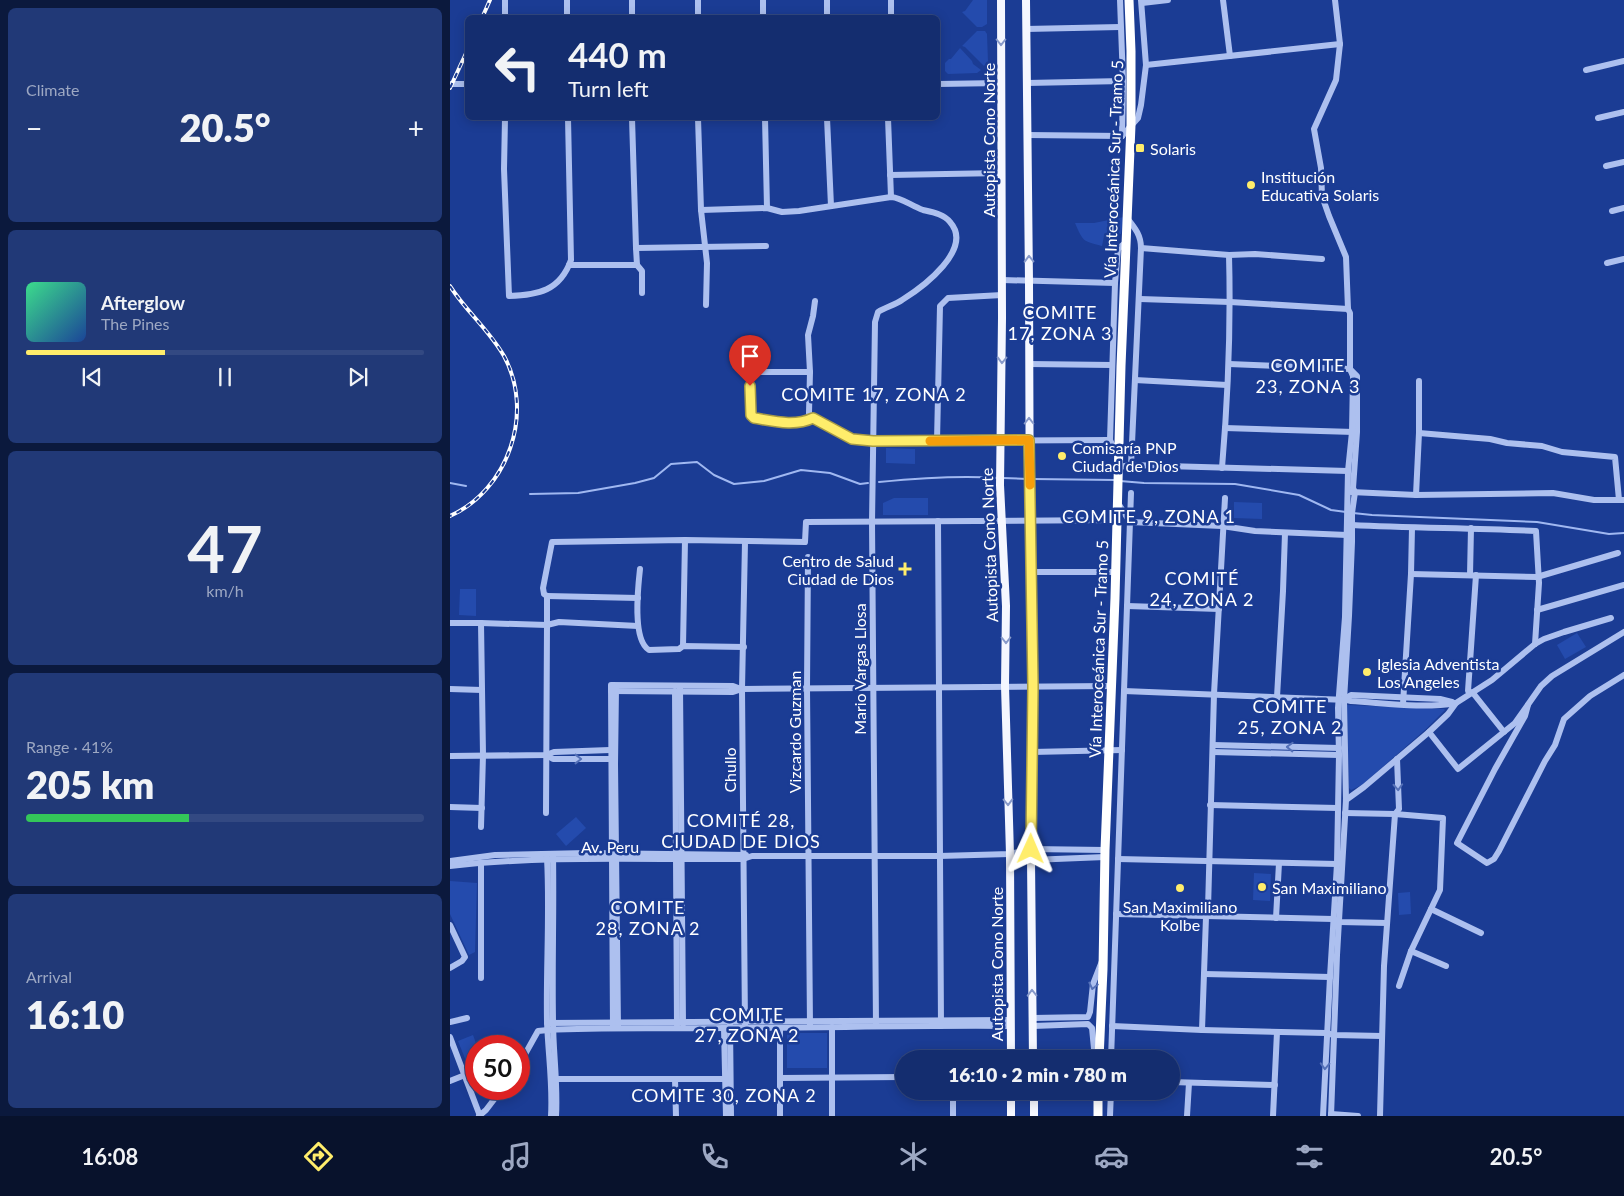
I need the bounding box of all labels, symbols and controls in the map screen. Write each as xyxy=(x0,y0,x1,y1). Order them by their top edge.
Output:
text: 440 m xyxy=(568,33,667,75)
icon: left xyxy=(485,35,550,100)
one-way arrow xyxy=(996,38,1006,46)
street label: Vía Interoceánica Sur - Tramo 5 xyxy=(1100,60,1126,278)
street label: Autopista Cono Norte xyxy=(979,63,998,217)
text: Turn left xyxy=(568,75,649,102)
text: Climate xyxy=(26,80,79,99)
text: 20.5° xyxy=(179,104,271,150)
text: − xyxy=(26,111,42,145)
text: + xyxy=(408,111,424,145)
place label: Solaris xyxy=(1150,139,1196,158)
marker: Solaris xyxy=(1134,142,1146,154)
place label: Institución Educativa Solaris xyxy=(1261,167,1379,204)
marker: Institución Educativa Solaris xyxy=(1245,179,1257,191)
one-way arrow xyxy=(1024,255,1034,262)
text: Afterglow xyxy=(101,291,185,314)
district label: COMITE 17, ZONA 3 xyxy=(1008,301,1112,344)
text: The Pines xyxy=(101,314,170,333)
pin xyxy=(729,335,771,386)
icon: arrive xyxy=(736,342,764,370)
district label: COMITE 23, ZONA 3 xyxy=(1256,354,1360,397)
one-way arrow xyxy=(997,356,1007,364)
icon: previous xyxy=(78,363,106,391)
icon: pause xyxy=(211,363,239,391)
icon: next xyxy=(344,363,372,391)
district label: COMITE 17, ZONA 2 xyxy=(781,383,967,405)
one-way arrow xyxy=(1024,417,1034,425)
place label: Comisaría PNP Ciudad de Dios xyxy=(1072,438,1179,475)
marker: Comisaría PNP Ciudad de Dios xyxy=(1056,450,1068,462)
street label: Autopista Cono Norte xyxy=(977,467,1001,623)
district label: COMITE 9, ZONA 1 xyxy=(1062,505,1236,527)
text: 47 xyxy=(187,509,263,587)
street label: Vía Interoceánica Sur - Tramo 5 xyxy=(1085,540,1111,758)
place label: Centro de Salud Ciudad de Dios xyxy=(782,551,894,588)
marker: Centro de Salud Ciudad de Dios xyxy=(898,562,912,576)
district label: COMITÉ 24, ZONA 2 xyxy=(1150,567,1254,610)
text: km/h xyxy=(206,581,244,600)
street label: Mario Vargas Llosa xyxy=(850,603,869,735)
one-way arrow xyxy=(1001,636,1011,644)
place label: Iglesia Adventista Los Angeles xyxy=(1377,654,1499,691)
marker: Iglesia Adventista Los Angeles xyxy=(1361,666,1373,678)
street label: Vizcardo Guzman xyxy=(785,671,804,793)
district label: COMITE 25, ZONA 2 xyxy=(1238,695,1342,738)
text: Range · 41% xyxy=(26,737,113,756)
one-way arrow xyxy=(1286,741,1294,752)
street label: Chullo xyxy=(720,747,739,793)
one-way arrow xyxy=(574,754,582,764)
text: 205 km xyxy=(26,761,154,807)
one-way arrow xyxy=(1393,784,1404,792)
one-way arrow xyxy=(1003,799,1013,807)
district label: COMITÉ 28, CIUDAD DE DIOS xyxy=(661,809,821,852)
position arrow xyxy=(1004,822,1056,874)
street label: Av. Peru xyxy=(581,837,639,856)
place label: San Maximiliano xyxy=(1272,878,1387,897)
marker: San Maximiliano xyxy=(1256,881,1268,893)
marker: San Maximiliano Kolbe xyxy=(1174,882,1186,894)
street label: Autopista Cono Norte xyxy=(987,887,1006,1041)
district label: COMITE 28, ZONA 2 xyxy=(596,896,700,939)
place label: San Maximiliano Kolbe xyxy=(1123,897,1237,934)
text: Arrival xyxy=(26,967,72,986)
one-way arrow xyxy=(1088,982,1099,991)
one-way arrow xyxy=(1027,988,1037,996)
text: 16:10 xyxy=(26,991,124,1037)
district label: COMITE 27, ZONA 2 xyxy=(695,1003,799,1046)
speed limit sign: 50 xyxy=(465,1035,530,1100)
one-way arrow xyxy=(1320,1062,1330,1070)
text: 16:10 · 2 min · 780 m xyxy=(948,1063,1127,1086)
district label: COMITE 30, ZONA 2 xyxy=(631,1084,817,1106)
icon: directions xyxy=(301,1139,336,1174)
icon: music xyxy=(499,1139,534,1174)
icon: phone xyxy=(697,1139,732,1174)
icon: climate xyxy=(896,1139,931,1174)
icon: car xyxy=(1094,1139,1129,1174)
icon: filters xyxy=(1292,1139,1327,1174)
text: 16:08 xyxy=(82,1143,138,1170)
text: 20.5° xyxy=(1490,1143,1542,1170)

